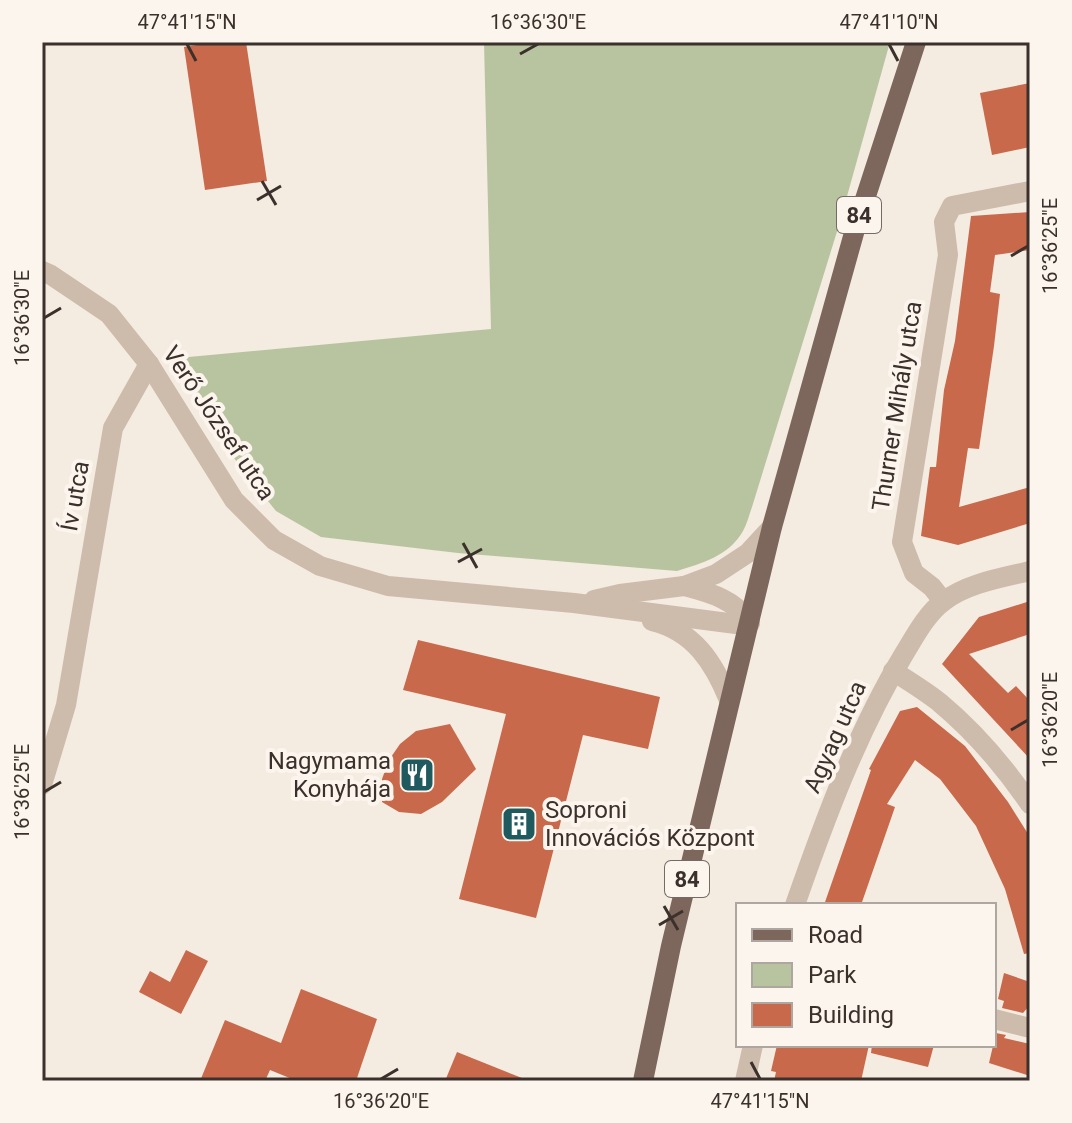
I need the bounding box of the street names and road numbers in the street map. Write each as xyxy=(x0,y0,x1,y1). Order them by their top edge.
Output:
road number: 84 xyxy=(837,197,881,233)
street label: Thurner Mihály utca xyxy=(867,299,927,513)
street label: Verő József utca xyxy=(157,341,281,505)
street label: Ív utca xyxy=(55,459,95,533)
street label: Agyag utca xyxy=(798,677,872,797)
road number: 84 xyxy=(665,861,709,897)

